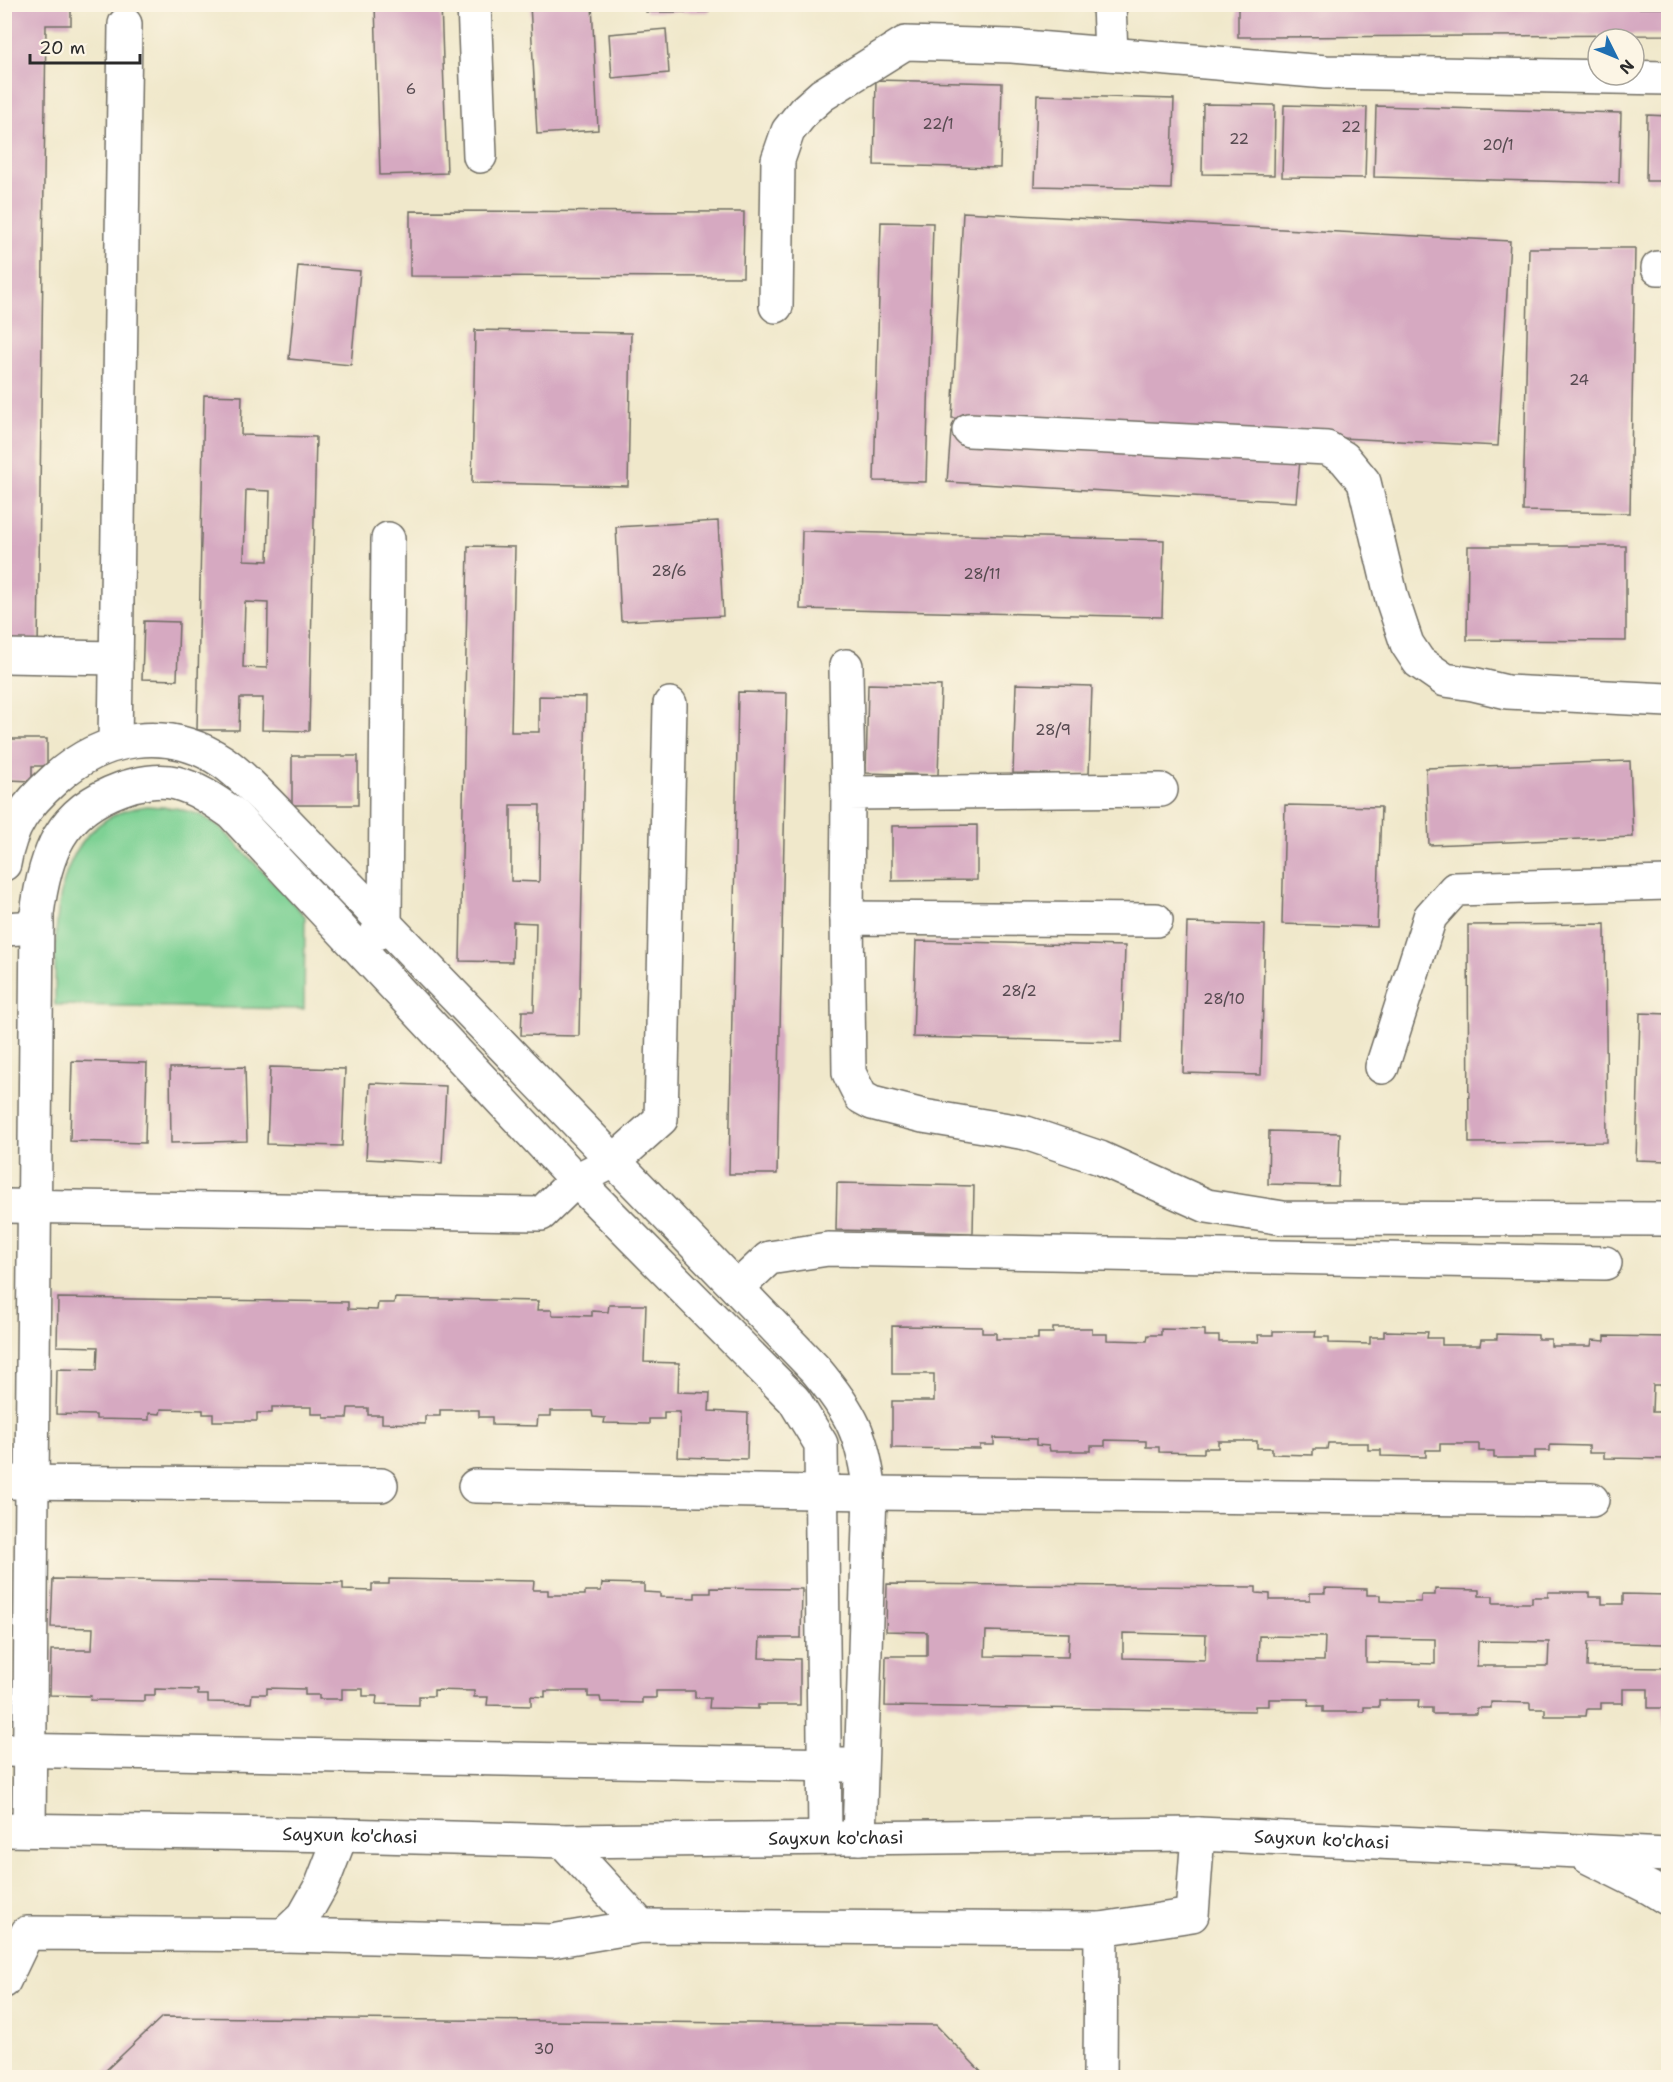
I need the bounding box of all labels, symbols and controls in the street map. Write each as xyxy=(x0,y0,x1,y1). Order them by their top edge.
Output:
scale bar xyxy=(30,27,140,65)
north arrow xyxy=(1586,27,1646,87)
text: 20 m xyxy=(39,36,85,60)
text: N xyxy=(1615,55,1639,79)
house number: 6 xyxy=(406,79,416,99)
house number: 22/1 xyxy=(922,114,954,134)
house number: 22 xyxy=(1341,117,1361,137)
house number: 22 xyxy=(1229,129,1249,149)
house number: 20/1 xyxy=(1482,135,1514,155)
house number: 24 xyxy=(1569,370,1589,390)
house number: 28/6 xyxy=(651,561,687,581)
house number: 28/11 xyxy=(963,564,1001,584)
house number: 28/9 xyxy=(1035,720,1071,740)
house number: 28/2 xyxy=(1001,981,1037,1001)
house number: 28/10 xyxy=(1203,989,1245,1009)
street label: Sayxun ko'chasi xyxy=(282,1822,418,1849)
street label: Sayxun ko'chasi xyxy=(768,1825,904,1851)
street label: Sayxun ko'chasi xyxy=(1254,1825,1390,1855)
house number: 30 xyxy=(534,2039,554,2059)

